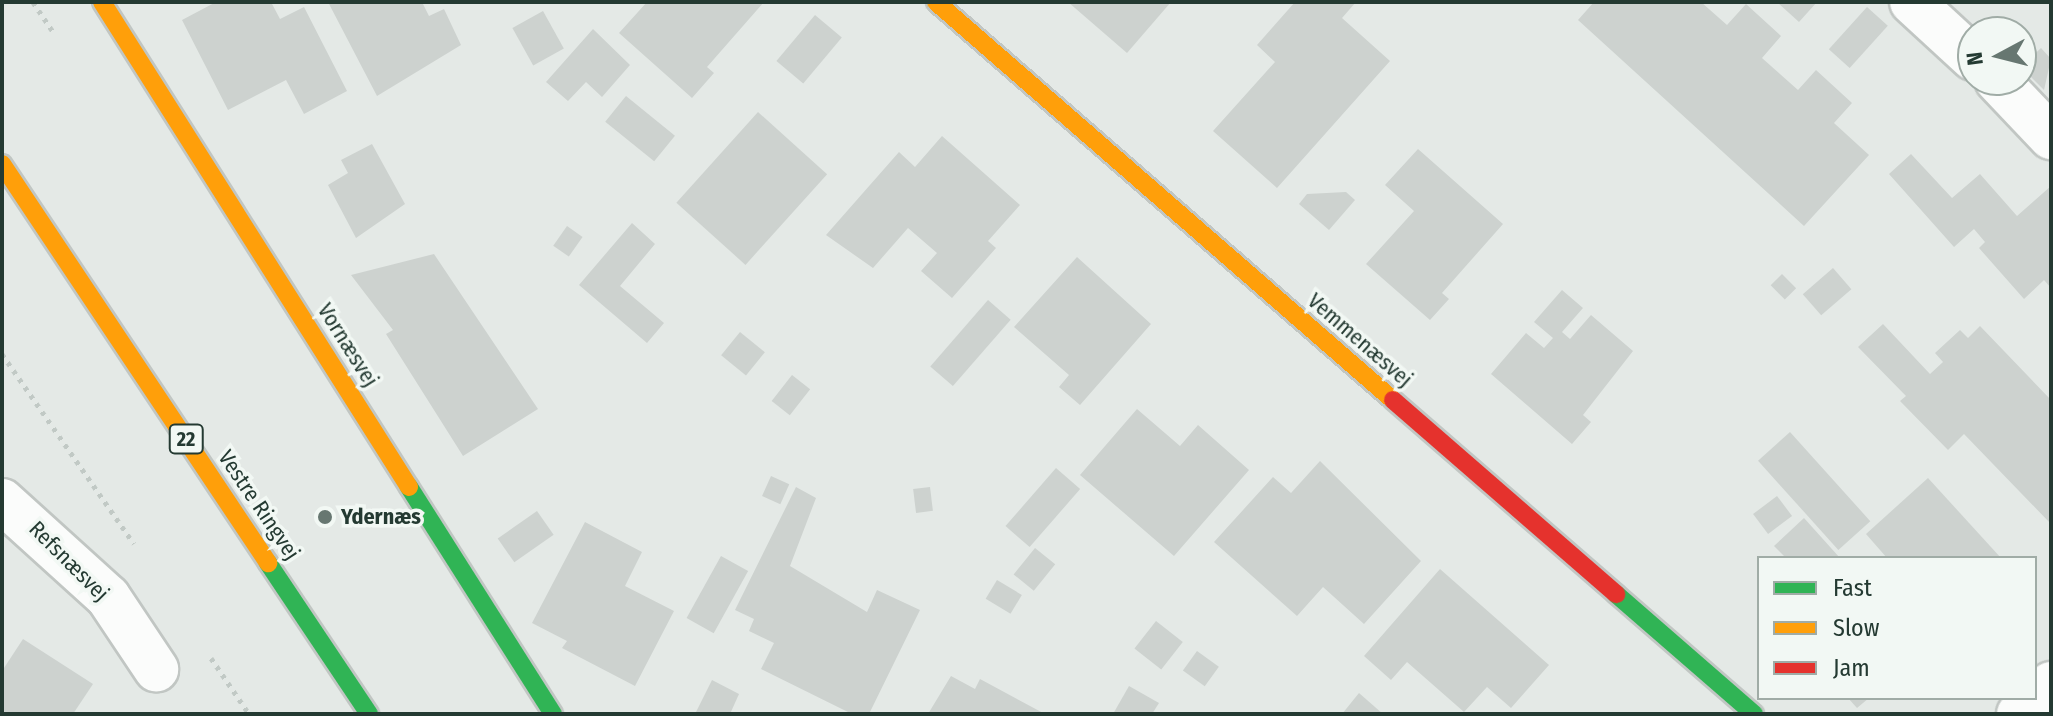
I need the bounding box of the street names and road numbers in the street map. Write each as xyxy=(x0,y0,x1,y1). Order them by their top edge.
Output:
street label: Vemmenæsvej xyxy=(1302,287,1418,393)
street label: Vornæsvej xyxy=(312,298,384,392)
road number: 22 xyxy=(168,423,204,455)
street label: Vestre Ringvej xyxy=(213,445,305,565)
street label: Refsnæsvej xyxy=(23,515,115,607)

